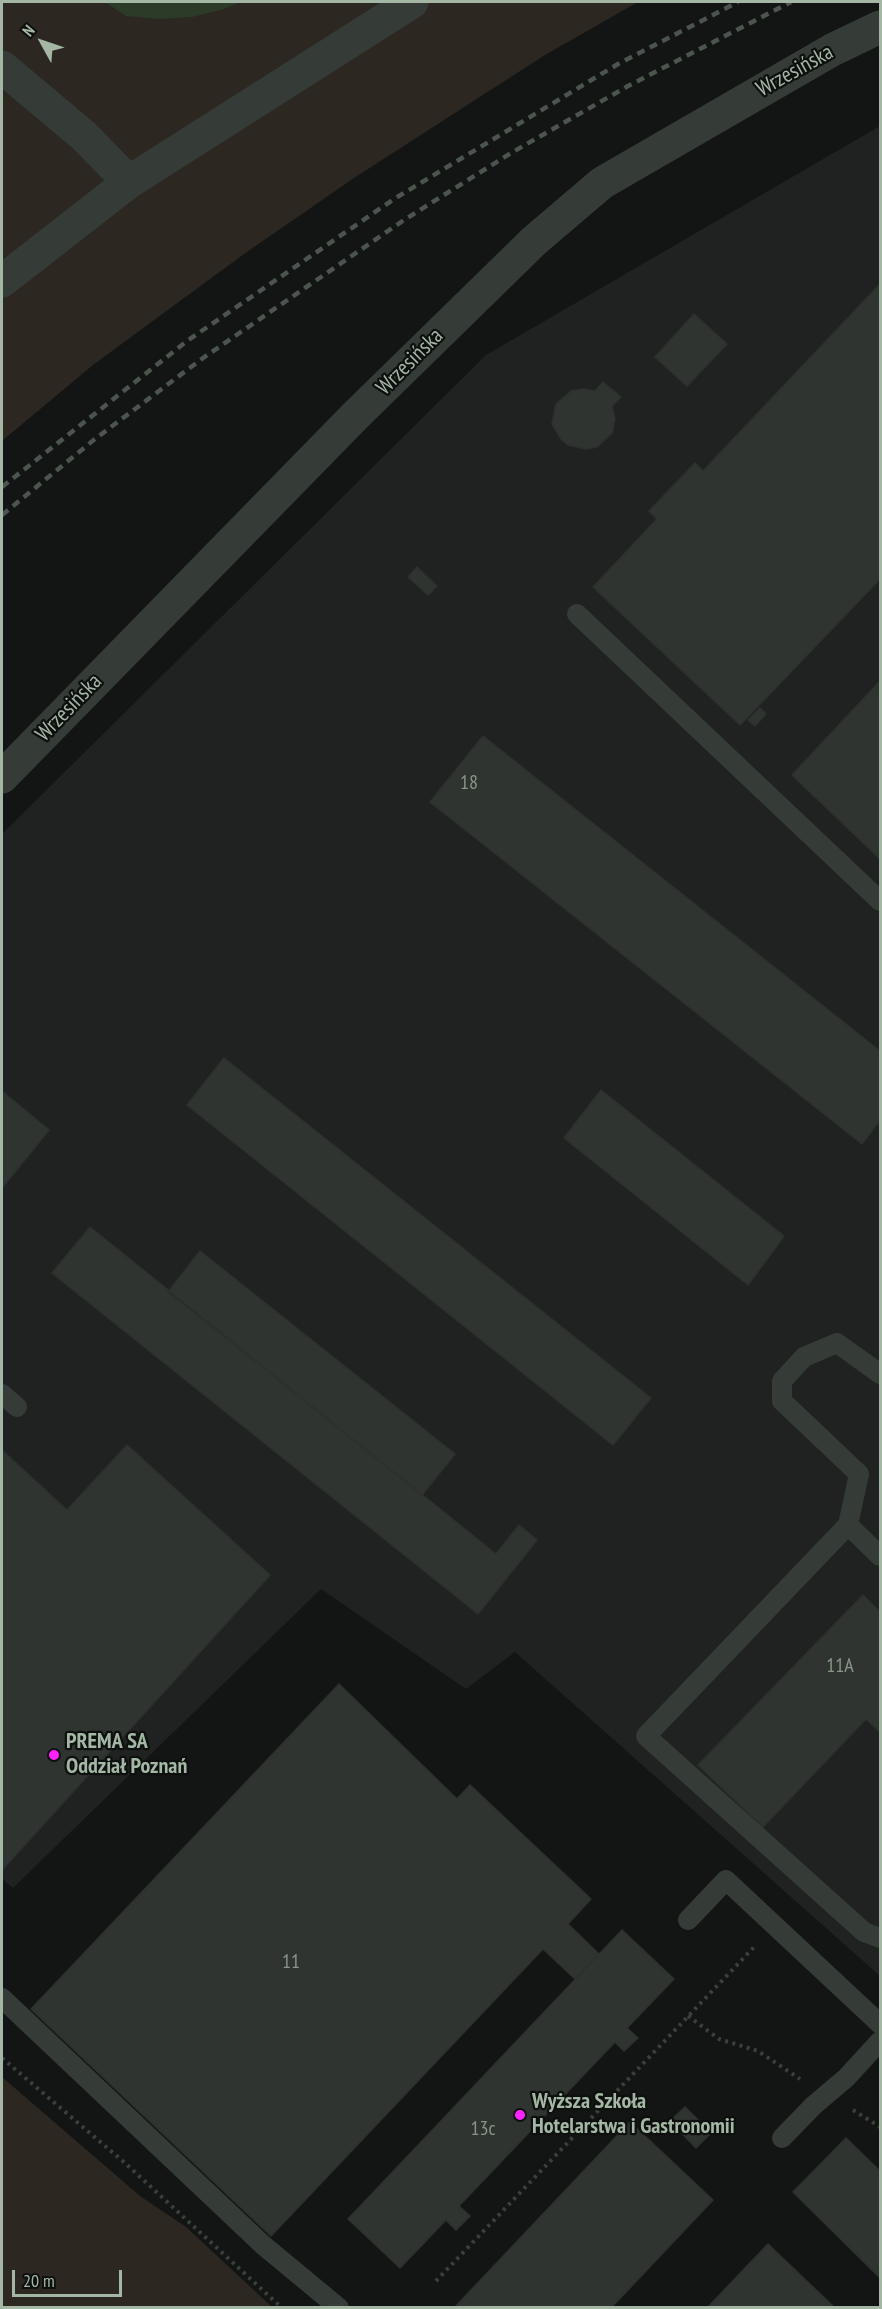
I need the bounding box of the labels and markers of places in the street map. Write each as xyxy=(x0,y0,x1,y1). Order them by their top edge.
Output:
place label: PREMA SA Oddział Poznań xyxy=(66,1729,187,1780)
marker: PREMA SA Oddział Poznań xyxy=(47,1748,61,1762)
place label: Wyższa Szkoła Hotelarstwa i Gastronomii xyxy=(532,2089,735,2140)
marker: Wyższa Szkoła Hotelarstwa i Gastronomii xyxy=(513,2108,527,2122)

